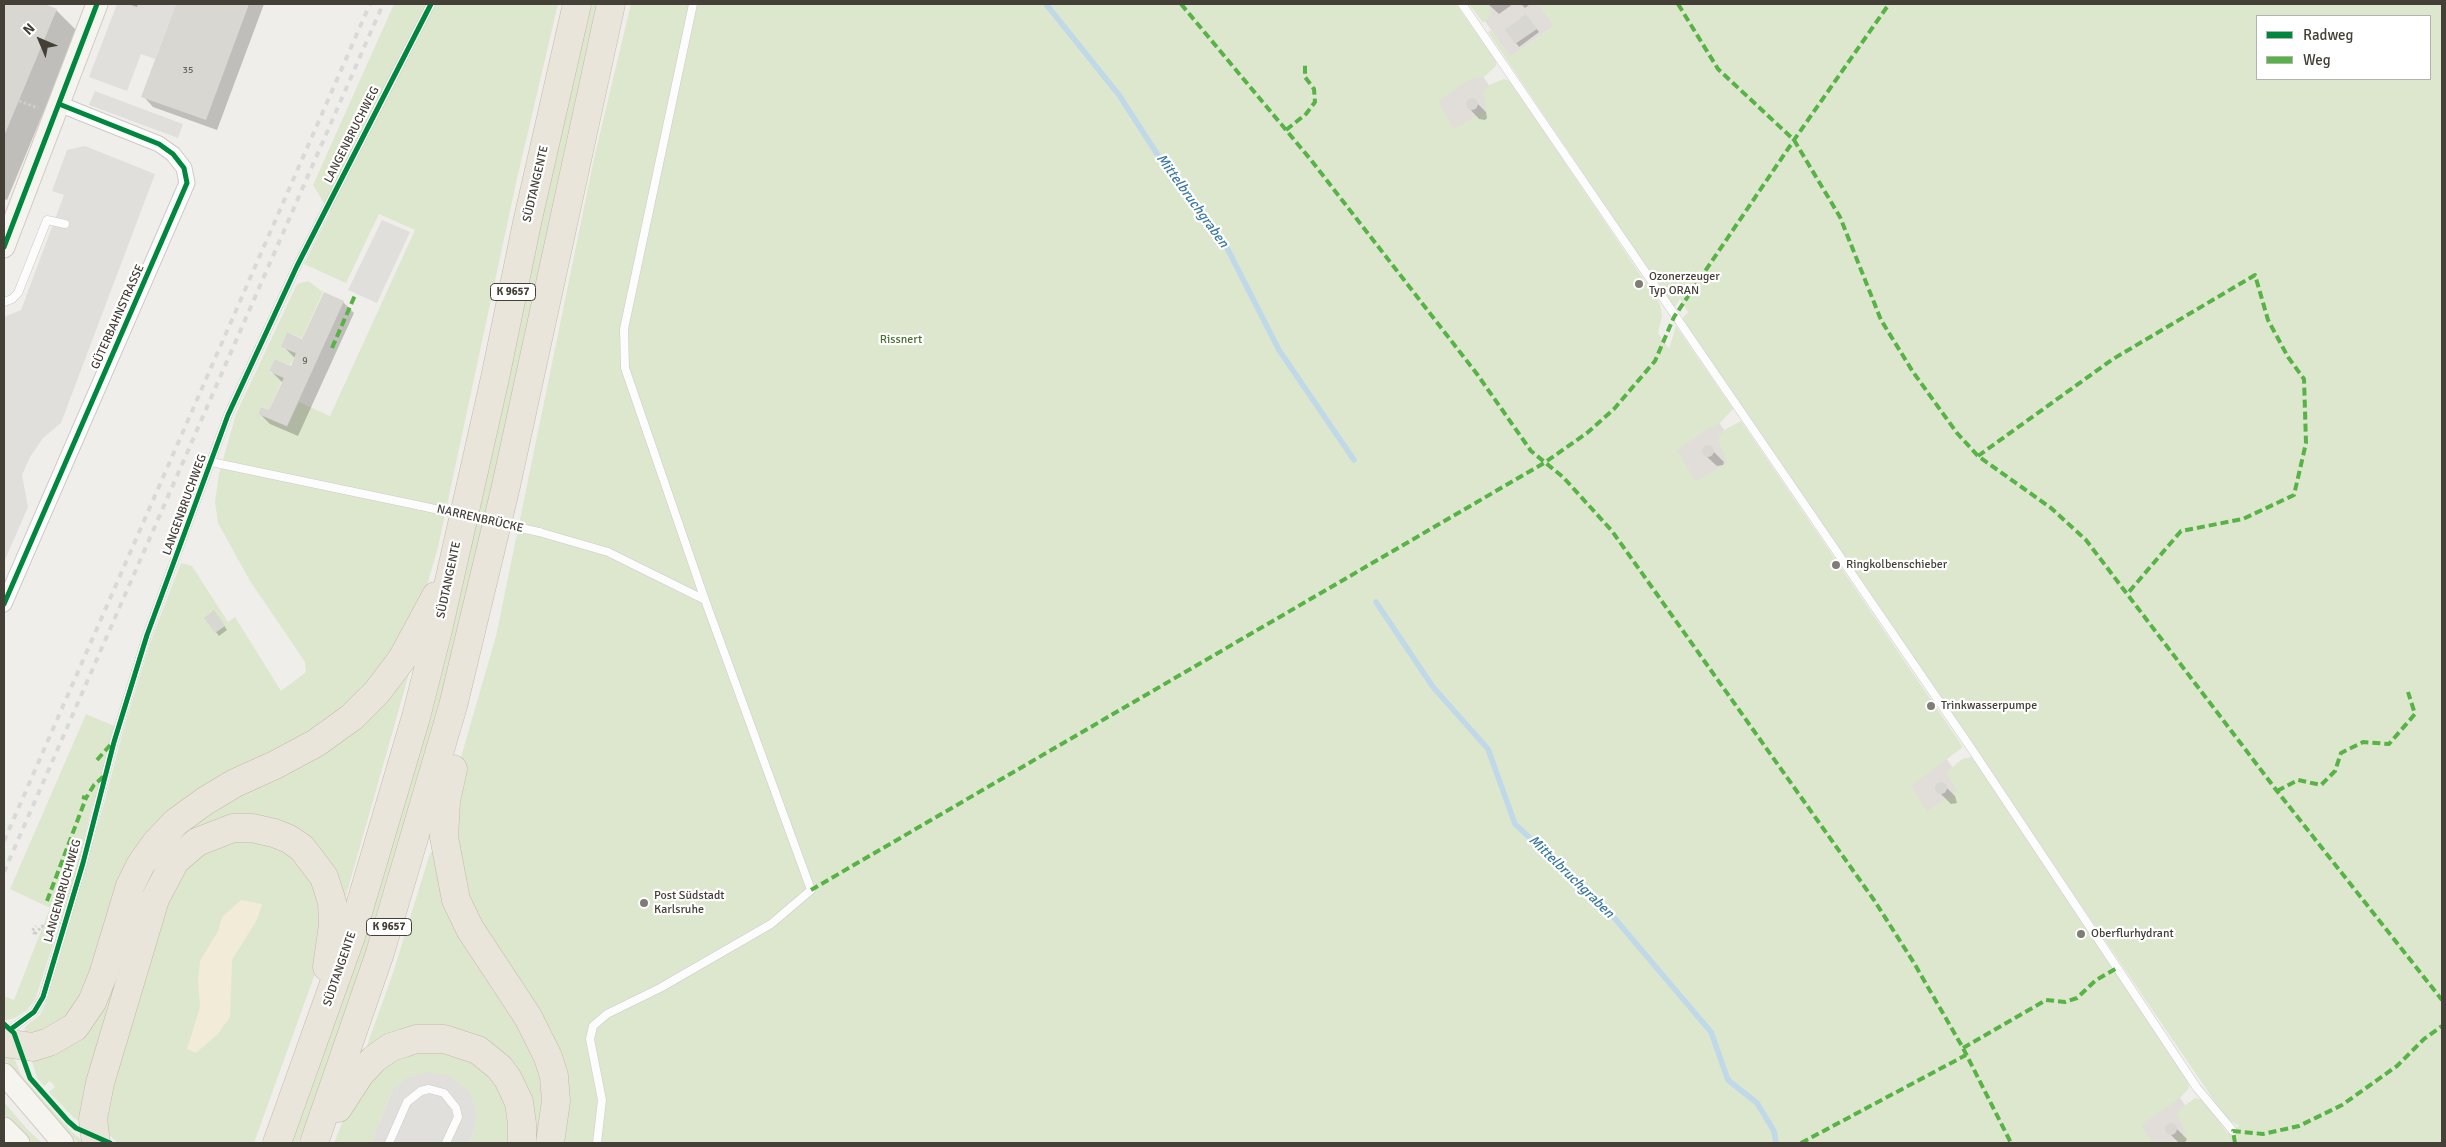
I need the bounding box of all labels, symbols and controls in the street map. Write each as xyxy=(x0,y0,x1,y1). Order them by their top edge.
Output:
north arrow xyxy=(15,15,65,65)
legend xyxy=(2256,15,2431,80)
text: N xyxy=(20,20,38,38)
text: Radweg xyxy=(2303,26,2353,44)
text: Weg xyxy=(2303,51,2331,69)
house number: 35 xyxy=(183,64,193,76)
street label: LANGENBRUCHWEG xyxy=(321,84,383,186)
street label: SÜDTANGENTE xyxy=(520,144,552,224)
water label: Mittelbruchgraben xyxy=(1152,151,1232,251)
street label: GÜTERBAHNSTRASSE xyxy=(88,262,148,372)
place label: Ozonerzeuger Typ ORAN xyxy=(1649,270,1720,298)
marker: Ozonerzeuger Typ ORAN xyxy=(1633,278,1645,290)
road number: K 9657 xyxy=(490,284,536,300)
park label: Rissnert xyxy=(880,333,922,347)
house number: 9 xyxy=(302,355,308,367)
street label: LANGENBRUCHWEG xyxy=(160,453,210,557)
street label: NARRENBRÜCKE xyxy=(435,502,525,536)
street label: SÜDTANGENTE xyxy=(434,540,464,620)
place label: Ringkolbenschieber xyxy=(1846,558,1947,572)
marker: Ringkolbenschieber xyxy=(1830,559,1842,571)
place label: Trinkwasserpumpe xyxy=(1941,699,2037,713)
marker: Trinkwasserpumpe xyxy=(1925,700,1937,712)
water label: Mittelbruchgraben xyxy=(1525,832,1617,922)
street label: LANGENBRUCHWEG xyxy=(41,838,85,944)
place label: Post Südstadt Karlsruhe xyxy=(654,889,724,917)
marker: Post Südstadt Karlsruhe xyxy=(638,897,650,909)
road number: K 9657 xyxy=(366,919,412,936)
place label: Oberflurhydrant xyxy=(2091,927,2174,941)
marker: Oberflurhydrant xyxy=(2075,928,2087,940)
street label: SÜDTANGENTE xyxy=(320,930,360,1008)

